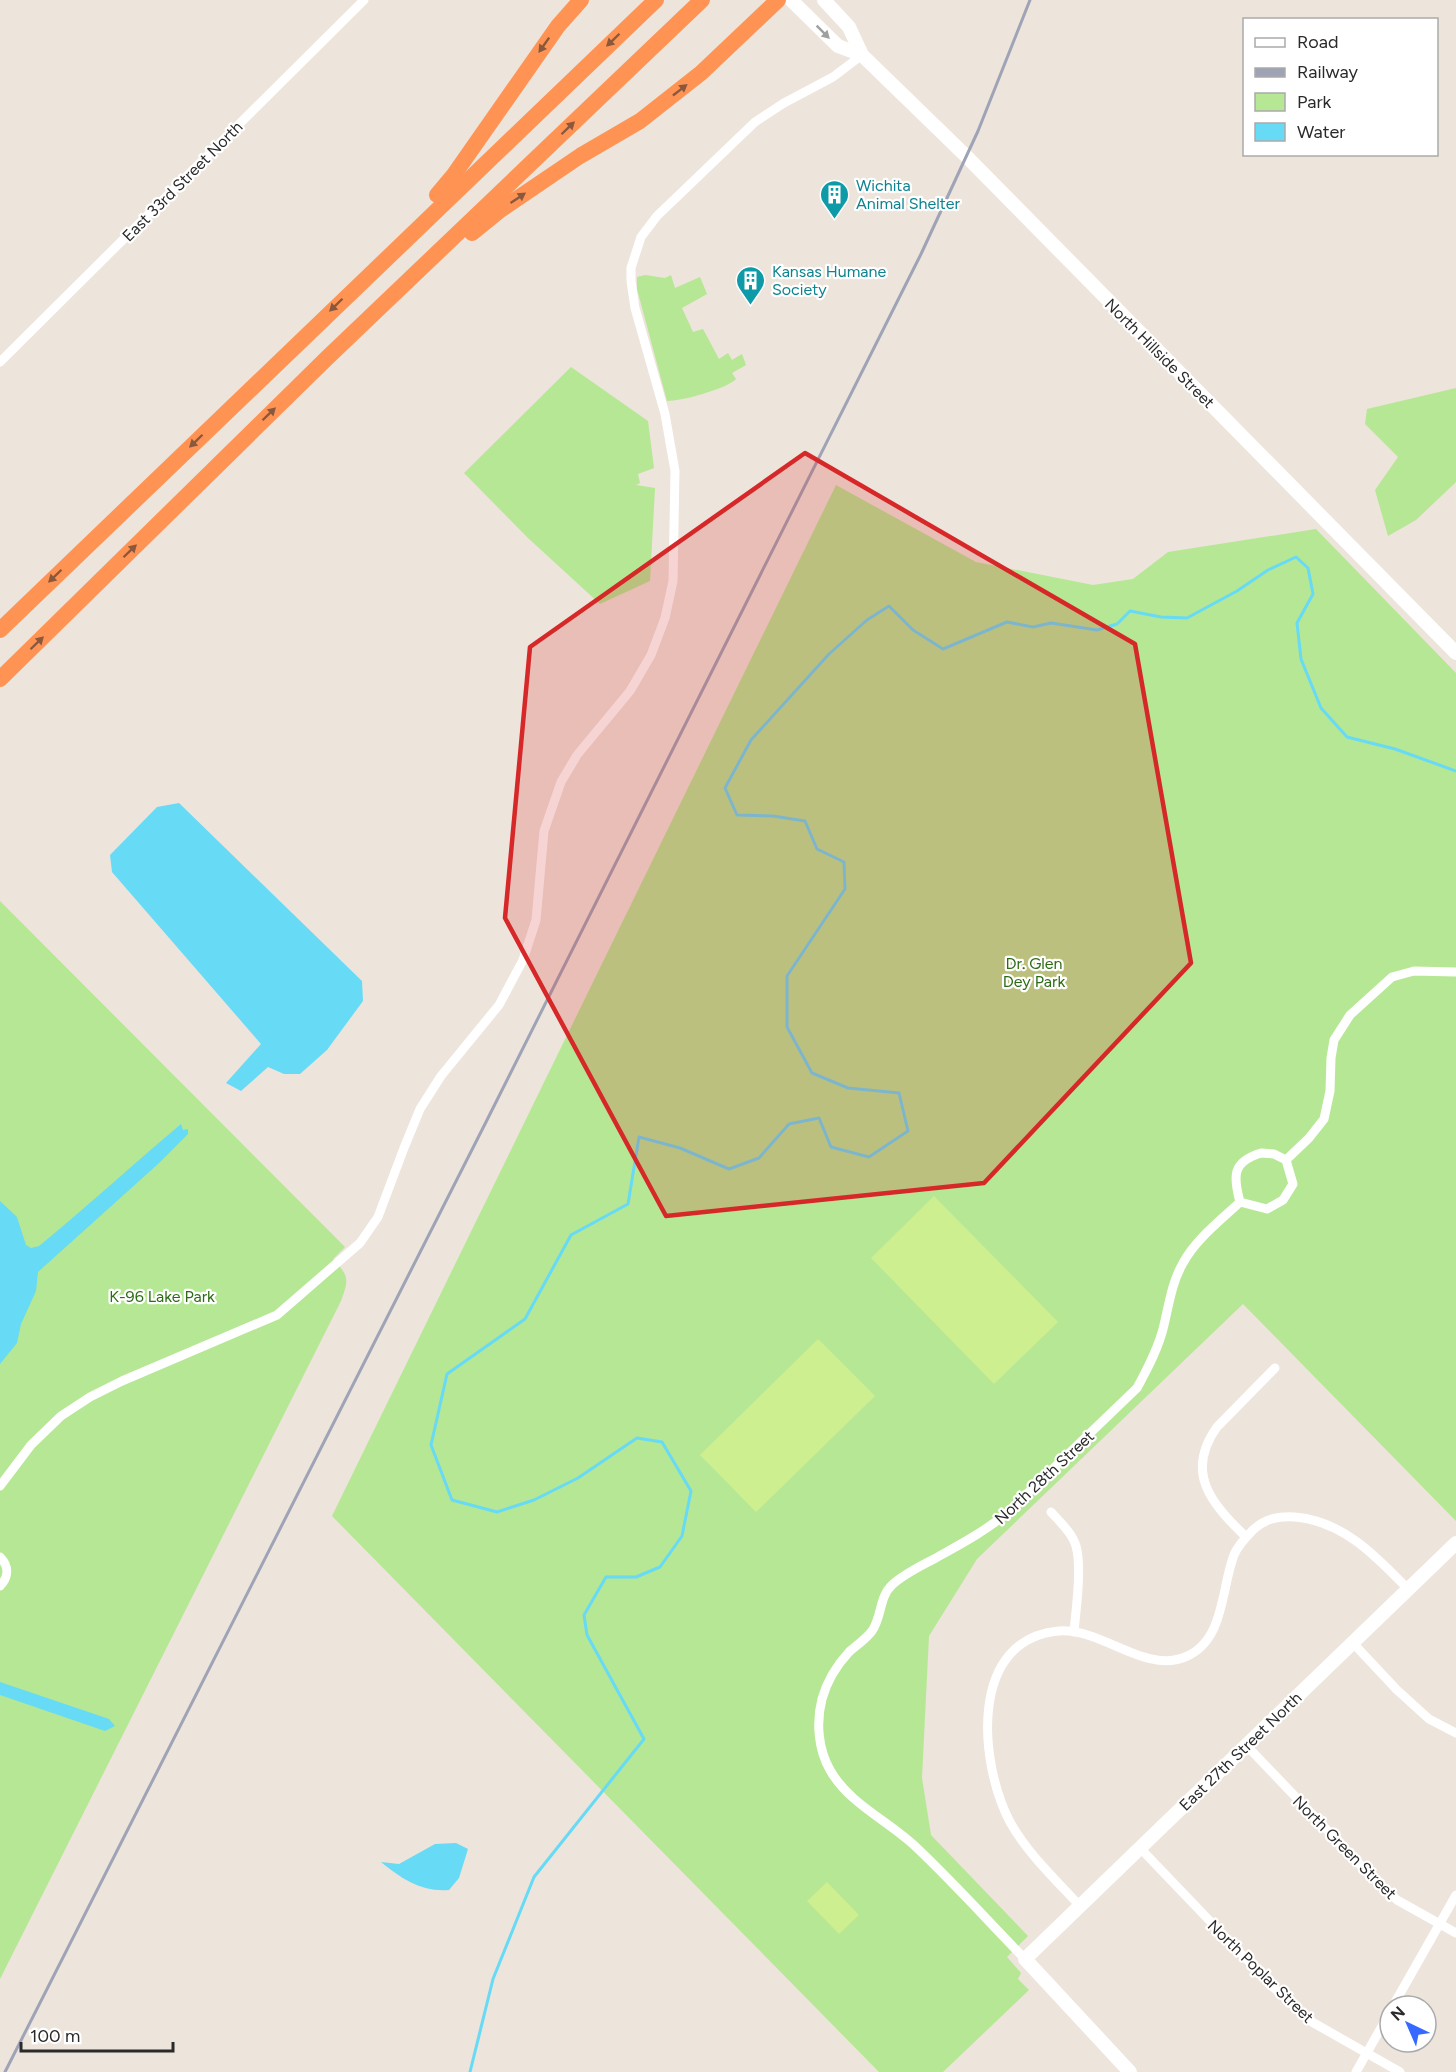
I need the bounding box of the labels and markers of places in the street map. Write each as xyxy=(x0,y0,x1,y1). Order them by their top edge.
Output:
place label: Wichita Animal Shelter xyxy=(856,176,960,213)
building icon: Wichita Animal Shelter xyxy=(819,178,851,220)
place label: Kansas Humane Society xyxy=(772,262,886,299)
building icon: Kansas Humane Society xyxy=(735,264,767,306)

